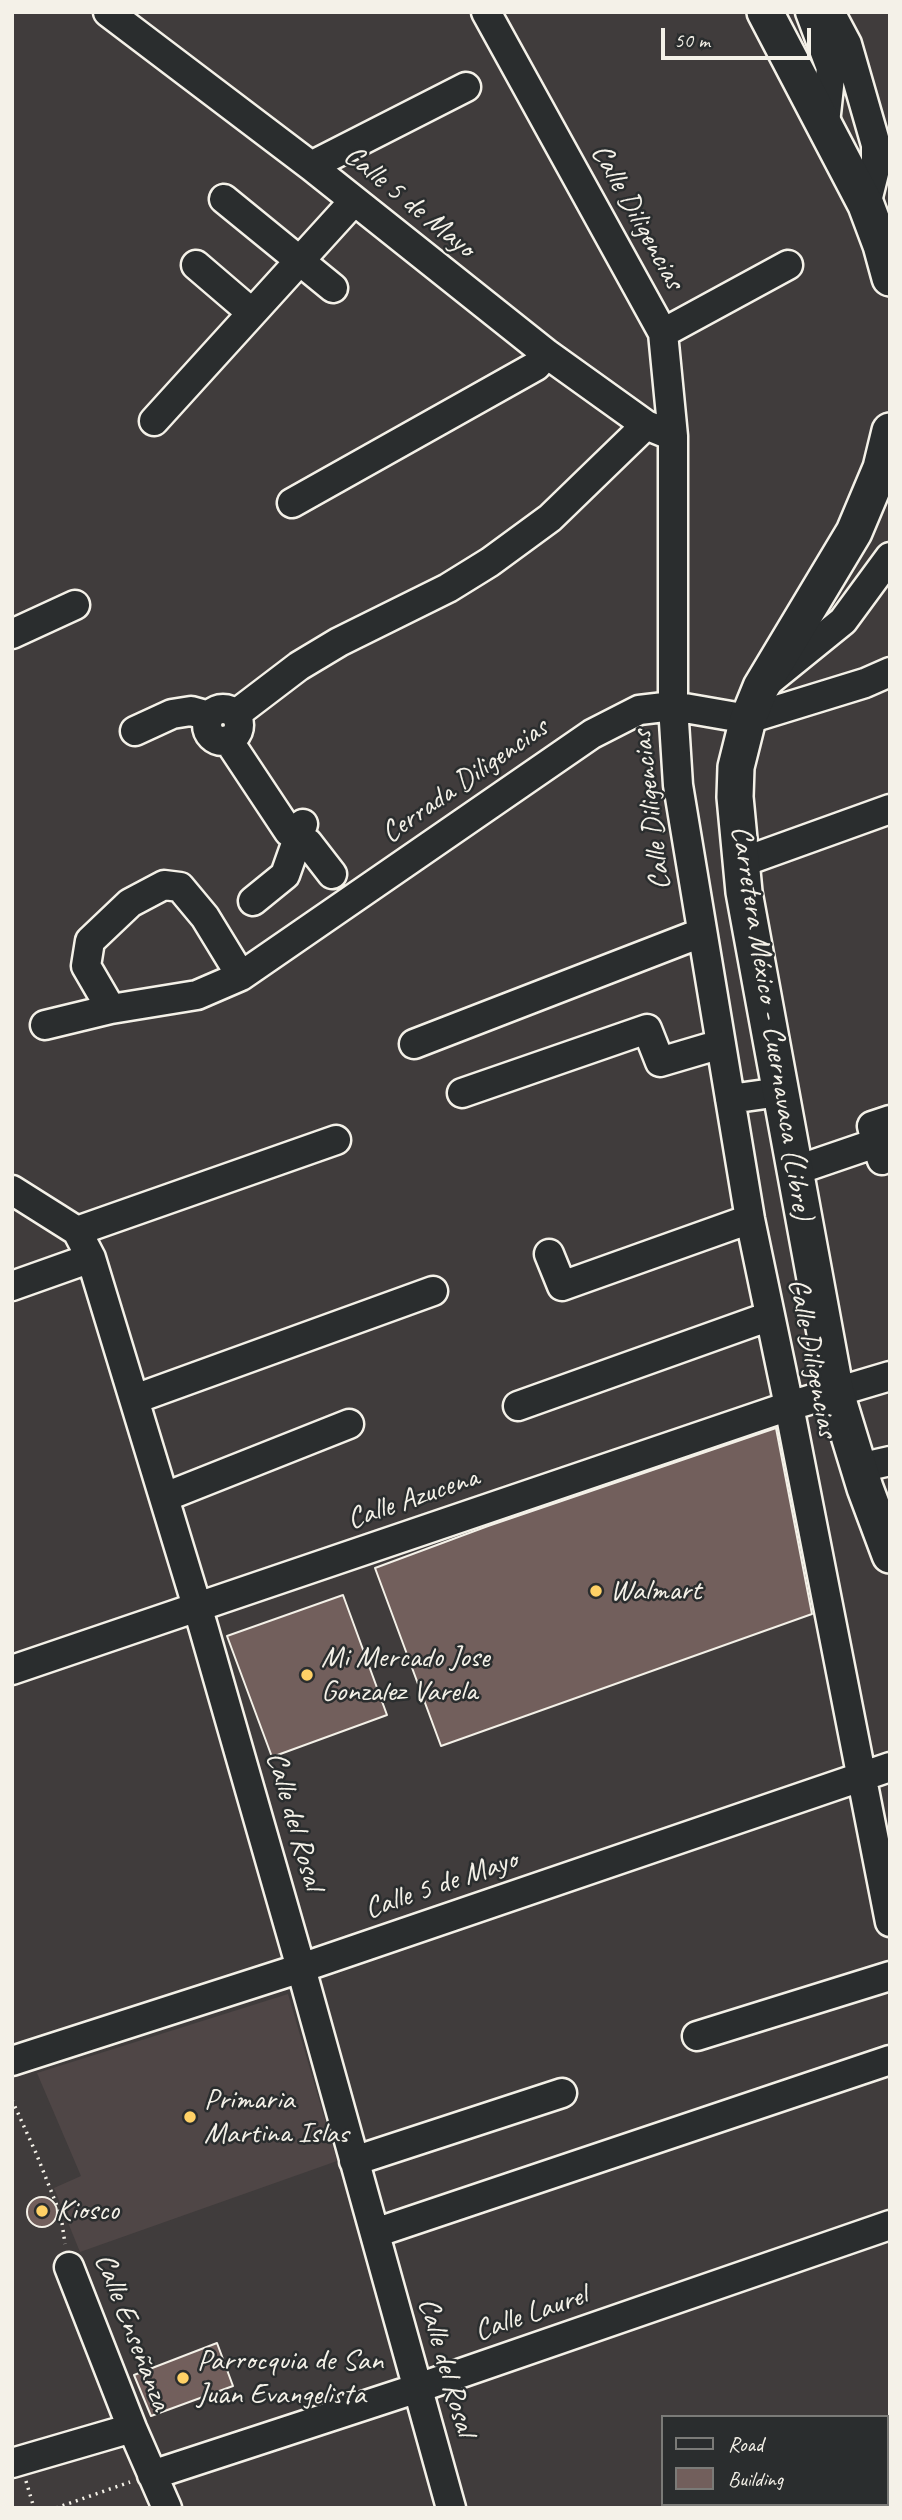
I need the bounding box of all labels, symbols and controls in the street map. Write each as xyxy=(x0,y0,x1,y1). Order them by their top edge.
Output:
scale bar xyxy=(664,14,814,58)
text: 50 m xyxy=(674,27,710,53)
street label: Calle 5 de Mayo xyxy=(336,138,482,266)
street label: Calle Diligencias xyxy=(582,138,692,296)
street label: Cerrada Diligencias xyxy=(375,710,555,852)
street label: Calle Diligencias xyxy=(624,728,680,892)
street label: Carretera México - Cuernavaca (Libre) xyxy=(722,823,820,1223)
street label: Calle Diligencias xyxy=(779,1276,845,1440)
street label: Calle Azucena xyxy=(343,1460,483,1538)
place label: Walmart xyxy=(610,1573,701,1609)
marker: Walmart xyxy=(588,1583,604,1599)
place label: Mi Mercado Jose Gonzalez Varela xyxy=(321,1640,490,1710)
marker: Mi Mercado Jose Gonzalez Varela xyxy=(299,1667,315,1683)
street label: Calle del Rosal xyxy=(257,1748,331,1894)
street label: Calle 5 de Mayo xyxy=(360,1842,522,1928)
place label: Primaria Martina Islas xyxy=(204,2082,348,2152)
marker: Primaria Martina Islas xyxy=(182,2109,198,2125)
place label: Kiosco xyxy=(56,2193,119,2229)
marker: Kiosco xyxy=(34,2203,50,2219)
street label: Calle Enseñanza xyxy=(86,2248,178,2416)
street label: Calle Laurel xyxy=(470,2278,592,2350)
street label: Calle del Rosal xyxy=(409,2294,483,2440)
place label: Parrocquia de San Juan Evangelista xyxy=(197,2343,383,2414)
marker: Parrocquia de San Juan Evangelista xyxy=(175,2370,191,2386)
legend xyxy=(660,2415,888,2506)
text: Road xyxy=(728,2431,763,2457)
text: Building xyxy=(728,2466,783,2492)

